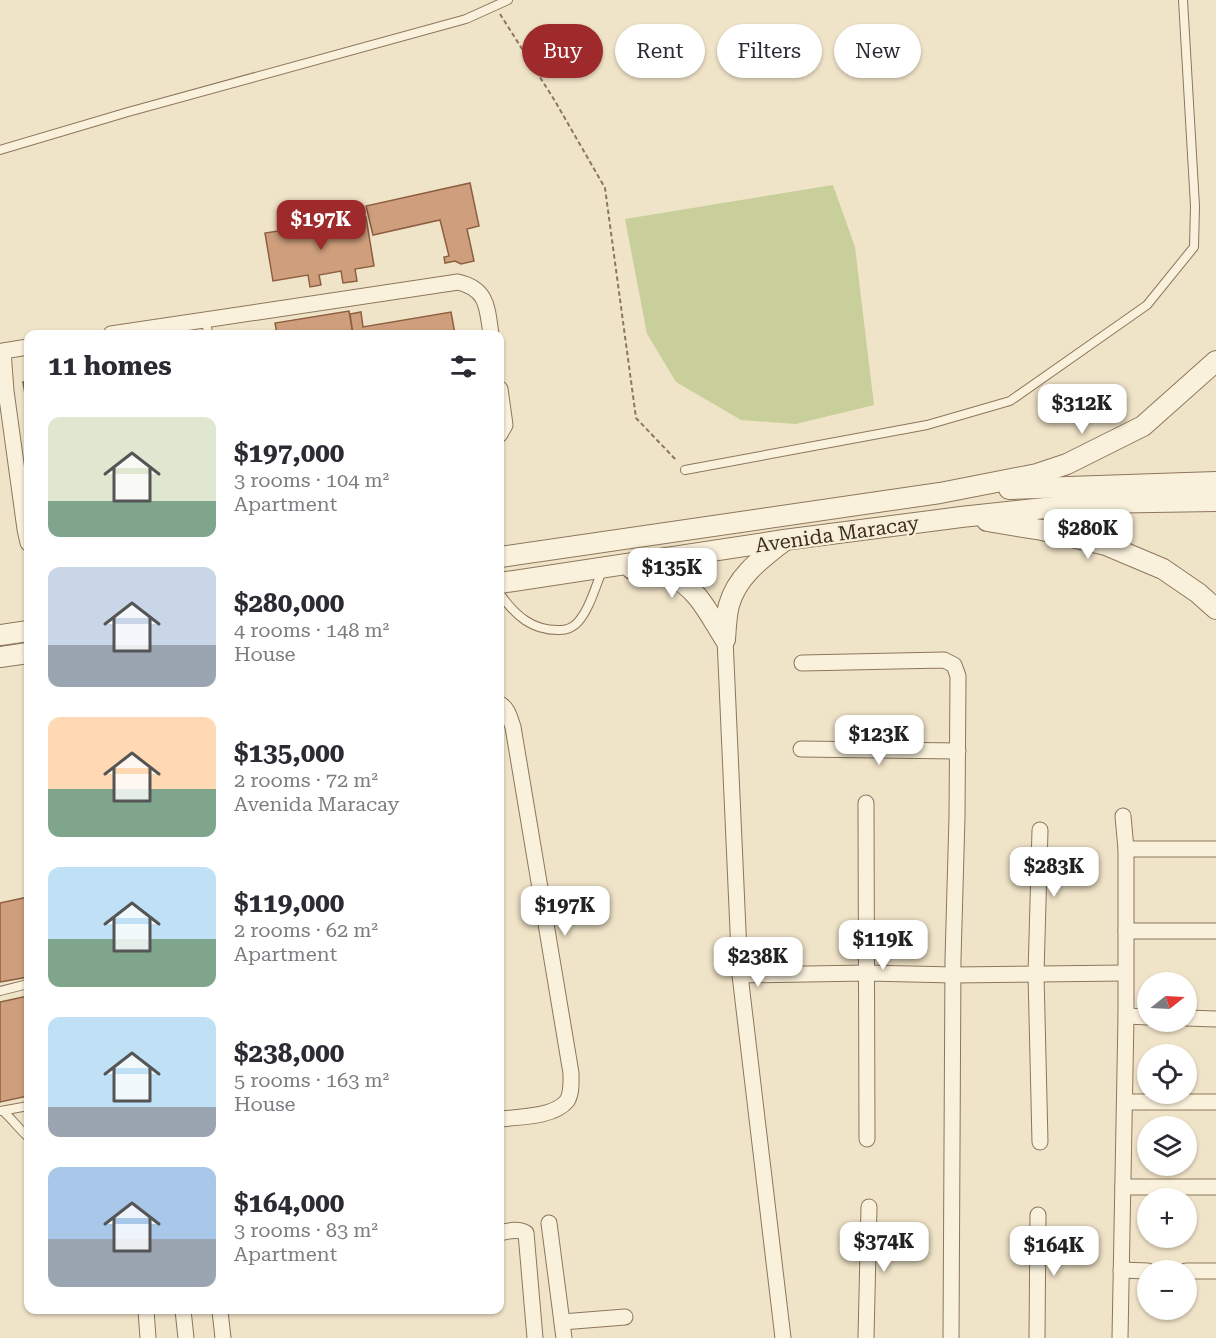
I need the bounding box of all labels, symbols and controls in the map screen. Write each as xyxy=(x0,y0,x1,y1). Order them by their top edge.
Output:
chip: Buy xyxy=(522,24,603,78)
chip: Rent xyxy=(615,24,705,78)
chip: Filters xyxy=(717,24,822,78)
chip: New xyxy=(834,24,921,78)
pin: $197K xyxy=(279,200,363,251)
text: $197K xyxy=(291,207,351,231)
icon: filters xyxy=(447,350,480,383)
text: 11 homes xyxy=(48,351,172,381)
pin: $312K xyxy=(1040,384,1124,435)
text: $312K xyxy=(1052,391,1112,415)
text: $197,000 xyxy=(234,438,344,468)
icon: home xyxy=(96,441,168,513)
text: 3 rooms · 104 m² xyxy=(234,468,389,492)
text: Apartment xyxy=(234,492,337,516)
pin: $280K xyxy=(1046,509,1130,560)
street label: Avenida Maracay xyxy=(754,511,921,557)
text: $280K xyxy=(1058,516,1118,540)
pin: $135K xyxy=(630,548,714,599)
text: $135K xyxy=(642,555,702,579)
text: $280,000 xyxy=(234,588,344,618)
icon: home xyxy=(96,591,168,663)
text: 4 rooms · 148 m² xyxy=(234,618,389,642)
text: House xyxy=(234,642,296,666)
pin: $123K xyxy=(837,715,921,766)
text: $123K xyxy=(849,722,909,746)
text: $135,000 xyxy=(234,738,344,768)
icon: home xyxy=(96,741,168,813)
text: 2 rooms · 72 m² xyxy=(234,768,378,792)
text: Avenida Maracay xyxy=(234,792,399,816)
pin: $283K xyxy=(1012,847,1096,898)
text: $283K xyxy=(1024,854,1084,878)
pin: $197K xyxy=(523,886,607,937)
text: $119,000 xyxy=(234,888,344,918)
icon: home xyxy=(96,891,168,963)
text: $197K xyxy=(535,893,595,917)
text: 2 rooms · 62 m² xyxy=(234,918,378,942)
pin: $119K xyxy=(841,920,925,971)
text: $119K xyxy=(853,927,913,951)
pin: $238K xyxy=(716,937,800,988)
text: Apartment xyxy=(234,942,337,966)
text: $238K xyxy=(728,944,788,968)
north arrow xyxy=(1137,972,1197,1032)
map controls xyxy=(1137,972,1197,1320)
text: $238,000 xyxy=(234,1038,344,1068)
icon: home xyxy=(96,1041,168,1113)
button: locate xyxy=(1137,1044,1197,1104)
text: 5 rooms · 163 m² xyxy=(234,1068,389,1092)
text: House xyxy=(234,1092,296,1116)
button: layers xyxy=(1137,1116,1197,1176)
text: $164,000 xyxy=(234,1188,344,1218)
button: + xyxy=(1137,1188,1197,1248)
icon: home xyxy=(96,1191,168,1263)
text: 3 rooms · 83 m² xyxy=(234,1218,378,1242)
pin: $374K xyxy=(842,1222,926,1273)
pin: $164K xyxy=(1012,1226,1096,1277)
text: $374K xyxy=(854,1229,914,1253)
text: $164K xyxy=(1024,1233,1084,1257)
text: Apartment xyxy=(234,1242,337,1266)
button: − xyxy=(1137,1260,1197,1320)

